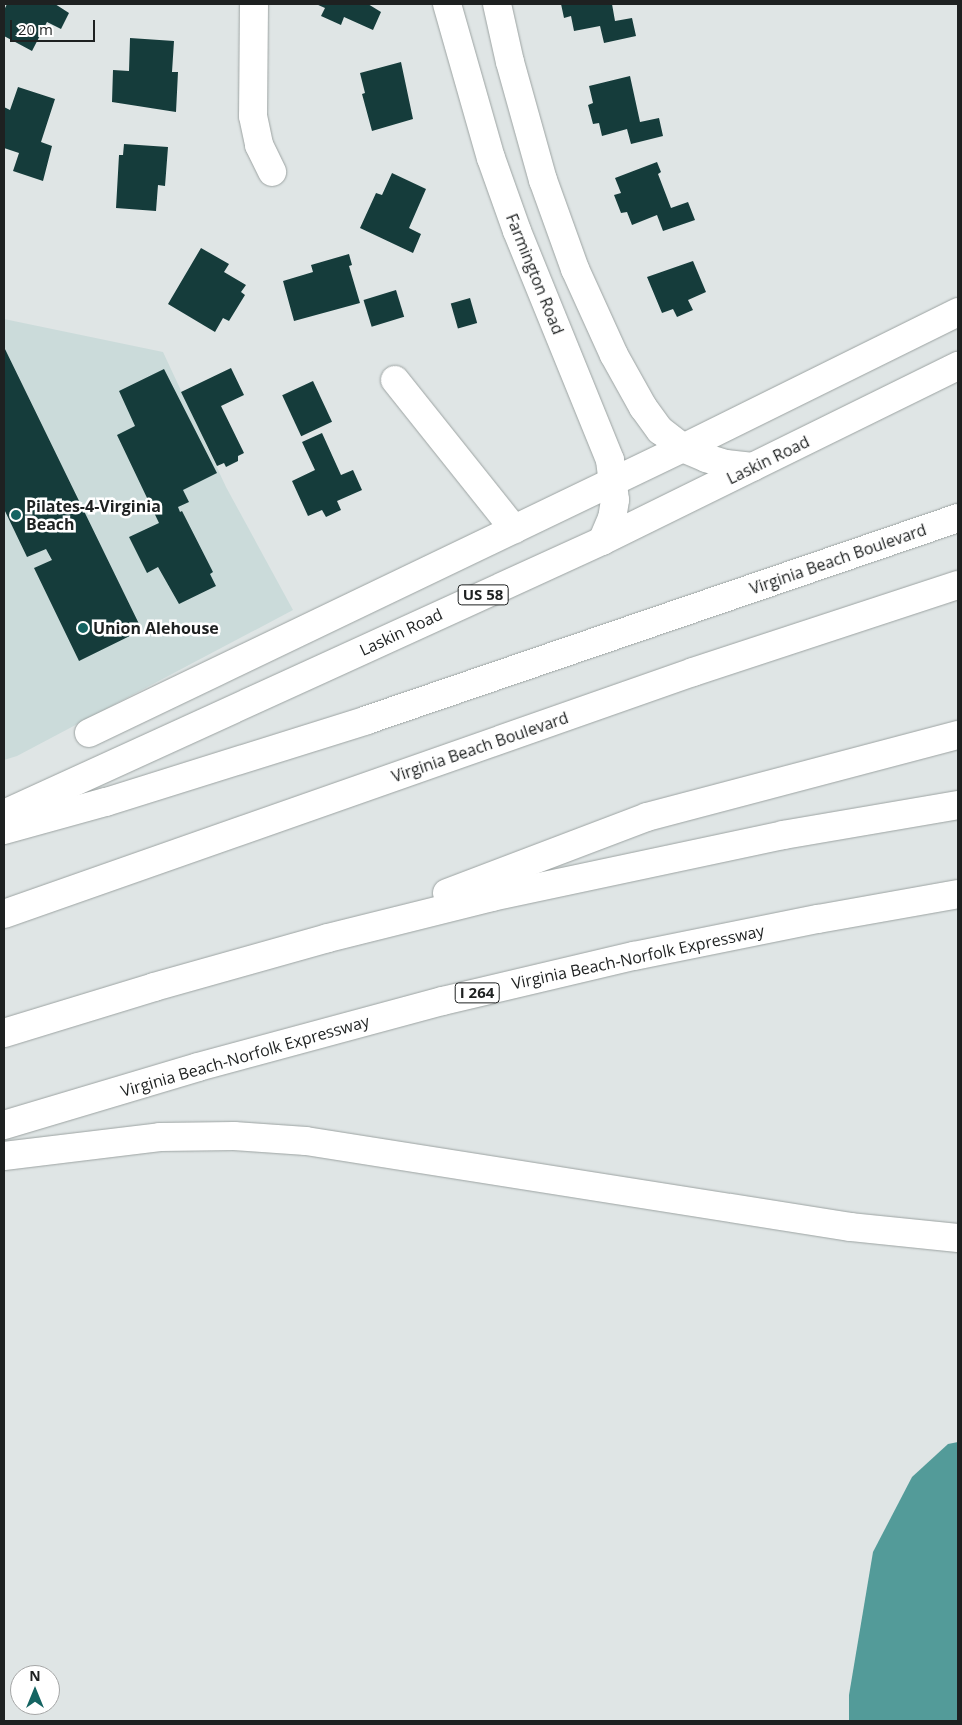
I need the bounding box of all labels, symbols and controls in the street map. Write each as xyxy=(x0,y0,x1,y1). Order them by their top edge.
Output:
scale bar xyxy=(12,10,98,42)
text: 20 m xyxy=(18,19,53,39)
street label: Farmington Road xyxy=(502,211,568,337)
street label: Laskin Road xyxy=(724,432,812,488)
place label: Pilates-4-Virginia Beach xyxy=(26,496,161,534)
marker: Pilates-4-Virginia Beach xyxy=(10,509,22,521)
street label: Virginia Beach Boulevard xyxy=(747,520,929,598)
road number: US 58 xyxy=(457,582,509,608)
street label: Laskin Road xyxy=(356,604,446,660)
place label: Union Alehouse xyxy=(93,618,219,638)
marker: Union Alehouse xyxy=(77,622,89,634)
street label: Virginia Beach Boulevard xyxy=(389,708,571,786)
street label: Virginia Beach-Norfolk Expressway xyxy=(510,921,766,993)
road number: I 264 xyxy=(454,980,500,1006)
street label: Virginia Beach-Norfolk Expressway xyxy=(119,1011,371,1101)
north arrow xyxy=(10,1665,60,1715)
text: N xyxy=(29,1666,41,1685)

